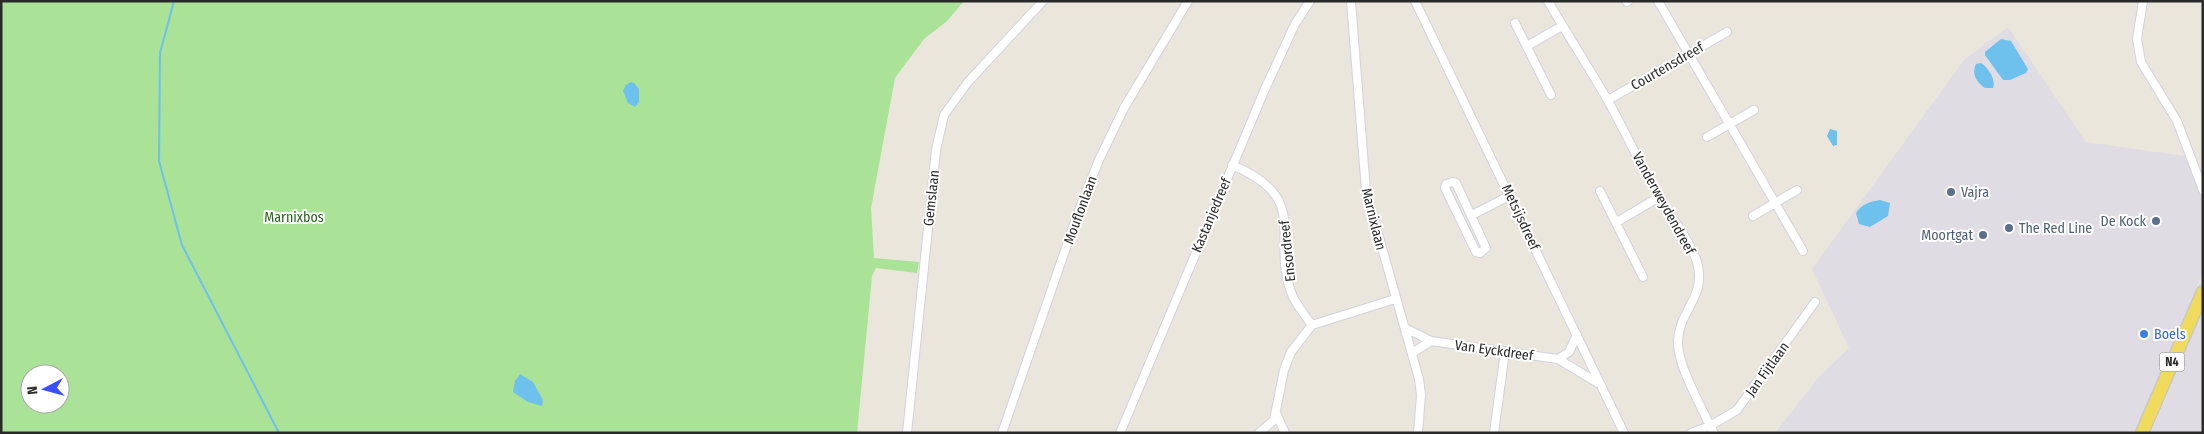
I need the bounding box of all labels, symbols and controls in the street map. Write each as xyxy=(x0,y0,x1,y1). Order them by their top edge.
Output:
street label: Courtensdreef xyxy=(1628,38,1708,94)
street label: Vanderweydendreef xyxy=(1628,149,1700,259)
street label: Gemslaan xyxy=(920,169,943,227)
street label: Mouflonlaan xyxy=(1060,174,1101,247)
street label: Kastanjedreef xyxy=(1188,174,1235,255)
street label: Metsijsdreef xyxy=(1498,182,1544,254)
place label: Vajra xyxy=(1961,184,1989,201)
street label: Marnixlaan xyxy=(1358,186,1389,252)
marker: Vajra xyxy=(1945,186,1957,198)
park label: Marnixbos xyxy=(264,209,324,226)
place label: De Kock xyxy=(2101,213,2146,230)
marker: De Kock xyxy=(2150,215,2162,227)
street label: Ensordreef xyxy=(1276,218,1299,283)
place label: The Red Line xyxy=(2019,220,2092,237)
marker: The Red Line xyxy=(2003,222,2015,234)
place label: Moortgat xyxy=(1921,227,1973,244)
marker: Moortgat xyxy=(1977,229,1989,241)
place label: Boels xyxy=(2154,326,2186,343)
marker: Boels xyxy=(2138,328,2150,340)
street label: Van Eyckdreef xyxy=(1454,337,1536,365)
street label: Jan Fijtlaan xyxy=(1742,339,1793,400)
road number: N4 xyxy=(2160,352,2184,372)
north arrow xyxy=(20,364,70,414)
text: N xyxy=(24,385,41,395)

